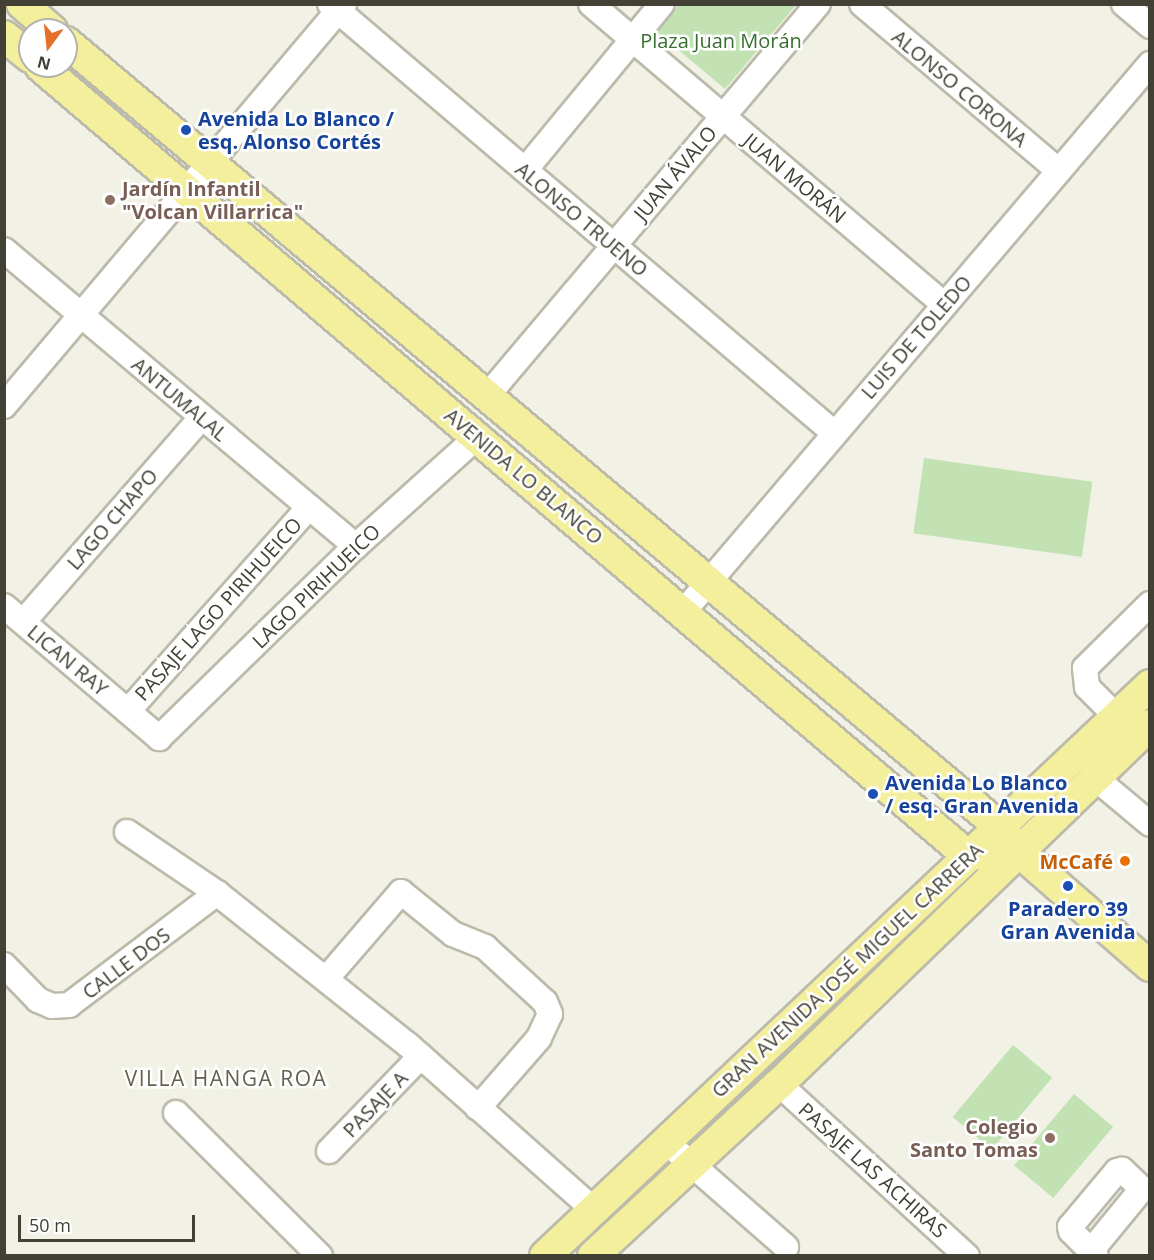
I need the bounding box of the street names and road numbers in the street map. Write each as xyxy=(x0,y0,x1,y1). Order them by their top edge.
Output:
street label: ALONSO CORONA xyxy=(887,24,1033,152)
street label: JUAN ÁVALO xyxy=(629,121,721,225)
street label: JUAN MORÁN xyxy=(739,128,851,228)
street label: ALONSO TRUENO xyxy=(511,157,653,281)
street label: LUIS DE TOLEDO xyxy=(856,270,976,404)
street label: ANTUMALAL xyxy=(127,352,233,446)
street label: AVENIDA LO BLANCO xyxy=(440,403,608,549)
street label: LAGO CHAPO xyxy=(62,464,162,574)
street label: PASAJE LAGO PIRIHUEICO xyxy=(129,513,307,705)
street label: LAGO PIRIHUEICO xyxy=(247,519,385,653)
street label: LICAN RAY xyxy=(23,619,113,701)
street label: GRAN AVENIDA JOSÉ MIGUEL CARRERA xyxy=(706,838,988,1102)
street label: CALLE DOS xyxy=(77,922,175,1004)
street label: PASAJE A xyxy=(338,1066,412,1142)
street label: PASAJE LAS ACHIRAS xyxy=(794,1097,952,1243)

